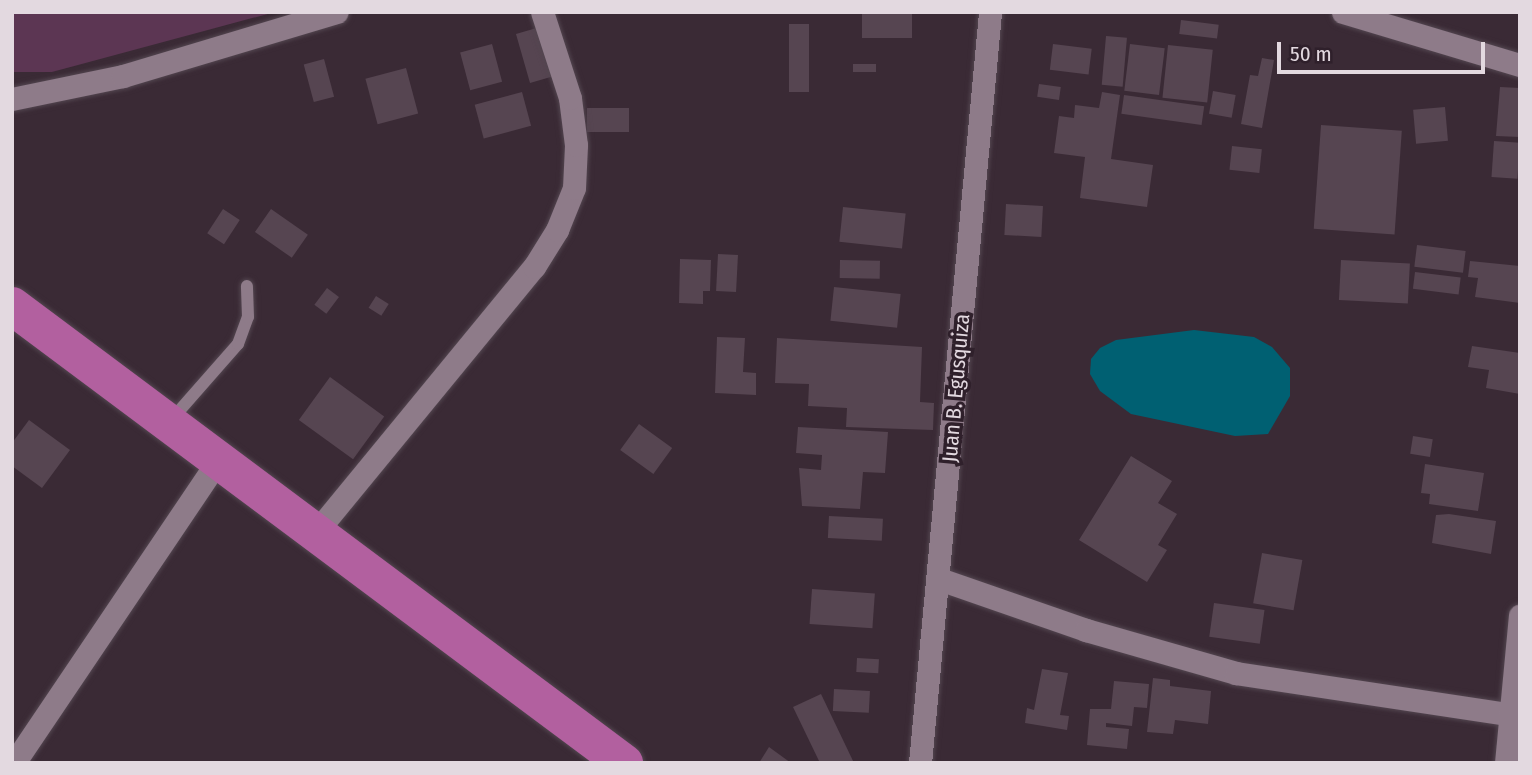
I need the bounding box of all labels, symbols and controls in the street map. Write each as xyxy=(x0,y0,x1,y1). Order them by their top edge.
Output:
scale bar xyxy=(1280,28,1488,72)
text: 50 m xyxy=(1290,41,1332,67)
street label: Juan B. Egusquiza xyxy=(937,313,975,463)

